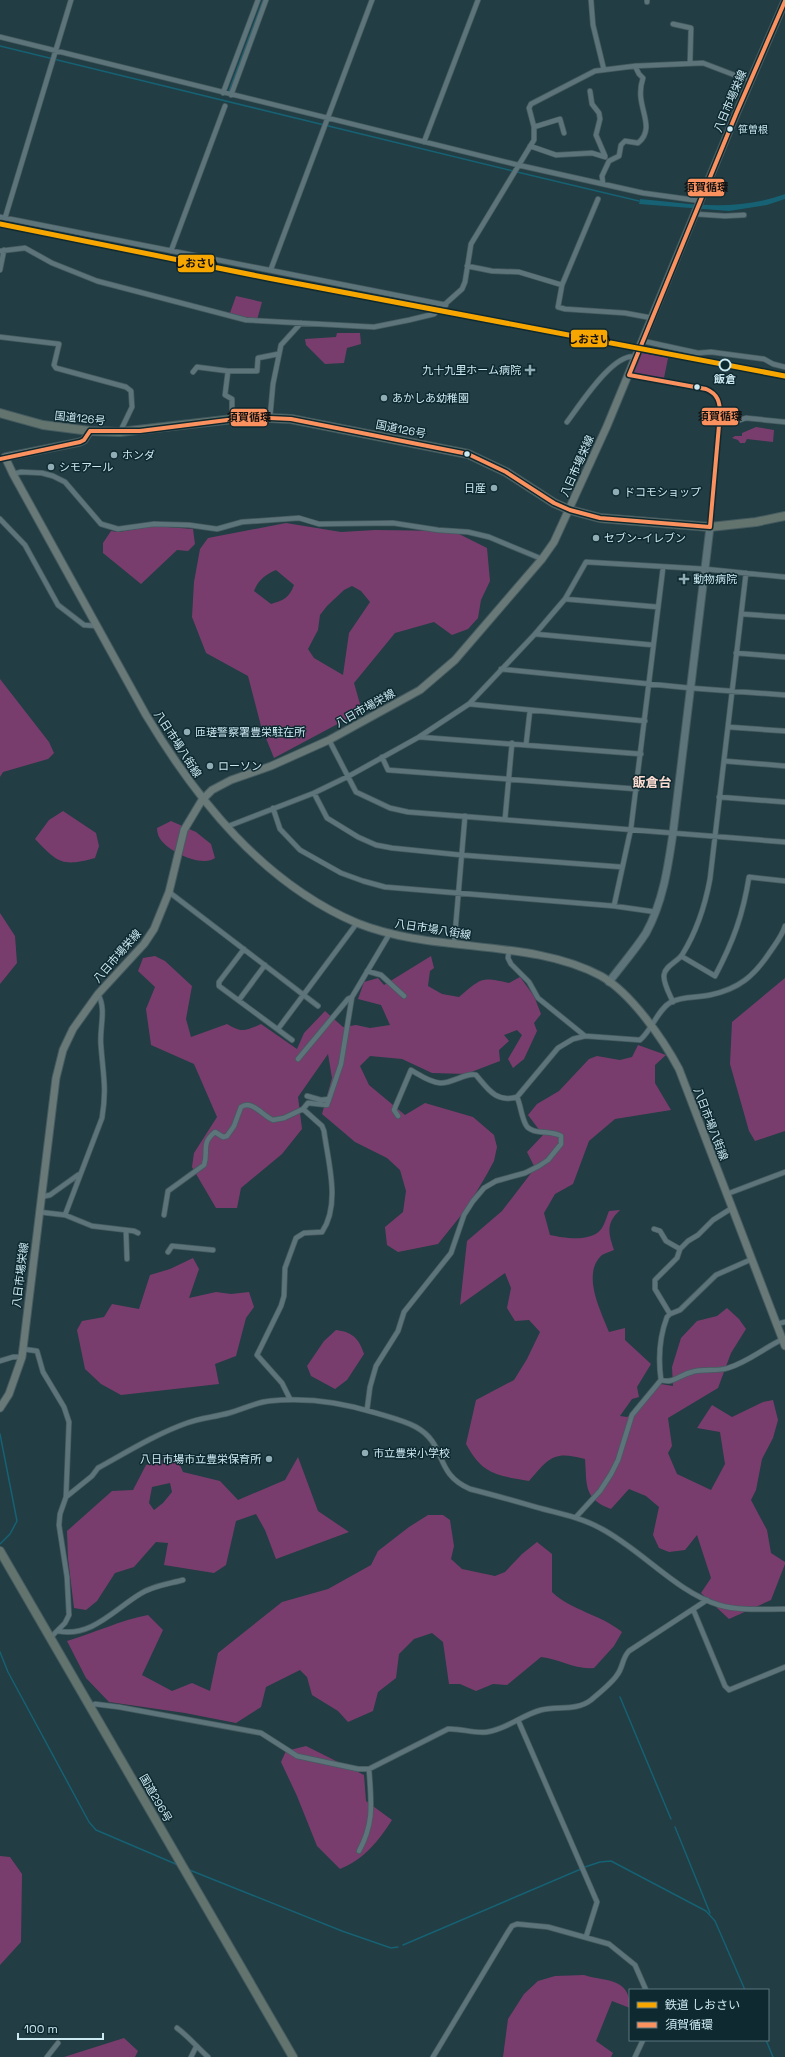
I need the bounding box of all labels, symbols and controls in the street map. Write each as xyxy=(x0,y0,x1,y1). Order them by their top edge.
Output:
street label: 八日市場栄線 xyxy=(711,68,749,134)
place label: 笹曽根 xyxy=(738,123,768,136)
marker: 笹曽根 xyxy=(725,124,735,134)
line badge: 須賀循環 xyxy=(687,178,725,197)
text: 須賀循環 xyxy=(684,180,728,194)
line badge: しおさい xyxy=(177,254,215,273)
text: しおさい xyxy=(174,256,218,270)
line badge: しおさい xyxy=(570,329,608,348)
text: しおさい xyxy=(567,332,611,346)
marker: 飯倉 xyxy=(718,358,732,372)
place label: 九十九里ホーム病院 xyxy=(422,363,521,377)
marker: 九十九里ホーム病院 xyxy=(524,364,536,376)
place label: 飯倉 xyxy=(713,372,736,386)
unlabelled marker xyxy=(692,382,702,392)
place label: あかしあ幼稚園 xyxy=(392,391,469,405)
marker: あかしあ幼稚園 xyxy=(379,393,389,403)
line badge: 須賀循環 xyxy=(701,407,739,426)
street label: 国道126号 xyxy=(54,408,106,428)
line badge: 須賀循環 xyxy=(230,408,268,427)
text: 須賀循環 xyxy=(698,409,742,423)
text: 須賀循環 xyxy=(227,410,271,424)
street label: 国道126号 xyxy=(375,417,427,441)
street label: 八日市場栄線 xyxy=(557,433,597,499)
place label: ホンダ xyxy=(122,448,155,462)
unlabelled marker xyxy=(462,449,472,459)
marker: ホンダ xyxy=(109,450,119,460)
place label: シモアール xyxy=(59,460,113,474)
marker: シモアール xyxy=(46,462,56,472)
place label: 日産 xyxy=(464,481,486,495)
marker: 日産 xyxy=(489,483,499,493)
place label: ドコモショップ xyxy=(624,485,701,499)
marker: ドコモショップ xyxy=(611,487,621,497)
place label: セブン-イレブン xyxy=(604,531,686,545)
marker: セブン-イレブン xyxy=(591,533,601,543)
place label: 動物病院 xyxy=(693,572,737,586)
marker: 動物病院 xyxy=(678,573,690,585)
street label: 八日市場栄線 xyxy=(333,686,397,730)
street label: 八日市場八街線 xyxy=(151,708,205,780)
place label: 匝瑳警察署豊栄駐在所 xyxy=(195,725,306,739)
marker: 匝瑳警察署豊栄駐在所 xyxy=(182,727,192,737)
place label: ローソン xyxy=(218,759,262,773)
marker: ローソン xyxy=(205,761,215,771)
district label: 飯倉台 xyxy=(632,774,672,791)
street label: 八日市場八街線 xyxy=(394,916,472,942)
street label: 八日市場栄線 xyxy=(90,927,144,985)
street label: 八日市場八街線 xyxy=(691,1086,731,1162)
street label: 八日市場栄線 xyxy=(9,1241,31,1309)
place label: 市立豊栄小学校 xyxy=(373,1446,450,1460)
marker: 市立豊栄小学校 xyxy=(360,1448,370,1458)
place label: 八日市場市立豊栄保育所 xyxy=(140,1452,262,1466)
marker: 八日市場市立豊栄保育所 xyxy=(264,1454,274,1464)
street label: 国道296号 xyxy=(137,1772,175,1824)
legend xyxy=(629,1989,769,2041)
text: 鉄道 しおさい xyxy=(665,1997,740,2013)
scale bar xyxy=(18,2015,103,2041)
text: 須賀循環 xyxy=(665,2017,713,2033)
text: 100 m xyxy=(24,2021,58,2037)

